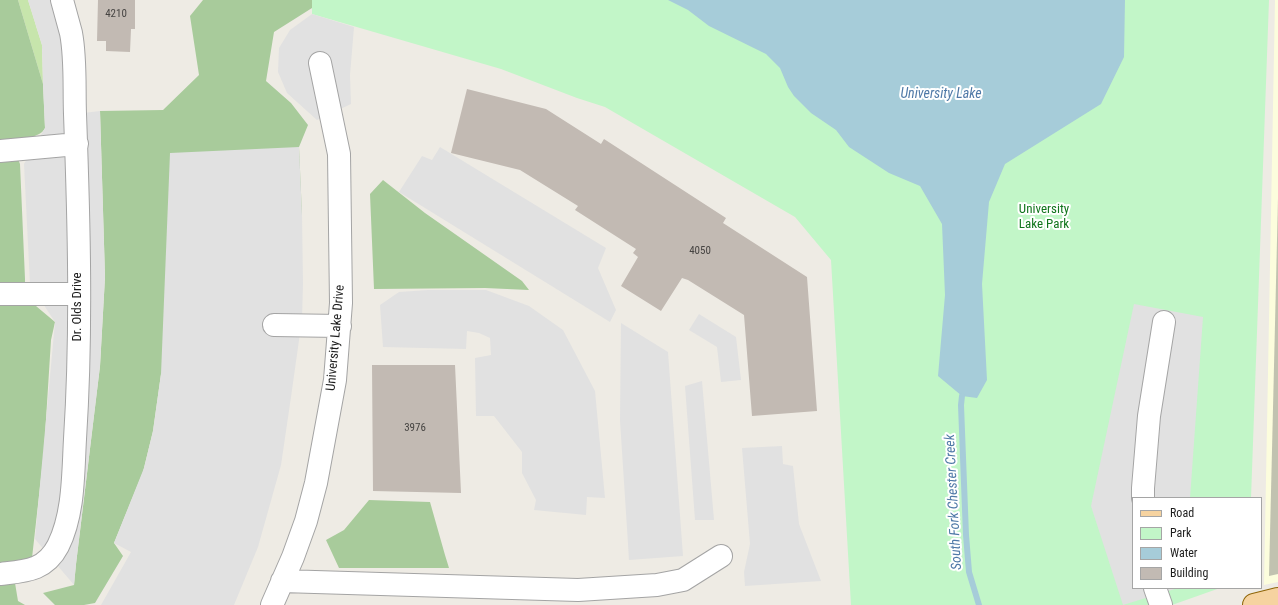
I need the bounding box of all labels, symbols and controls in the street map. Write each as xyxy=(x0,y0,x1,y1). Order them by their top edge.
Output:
house number: 4210 xyxy=(105,7,127,21)
water label: University Lake xyxy=(900,86,982,102)
park label: University Lake Park xyxy=(1019,202,1069,233)
house number: 4050 xyxy=(689,244,711,258)
street label: Dr. Olds Drive xyxy=(70,272,86,342)
street label: University Lake Drive xyxy=(324,284,348,392)
house number: 3976 xyxy=(404,421,426,435)
water label: South Fork Chester Creek xyxy=(942,434,966,570)
legend xyxy=(1132,497,1262,589)
text: Road xyxy=(1170,506,1194,520)
text: Park xyxy=(1170,526,1191,540)
text: Water xyxy=(1170,546,1198,560)
text: Building xyxy=(1170,566,1208,580)

